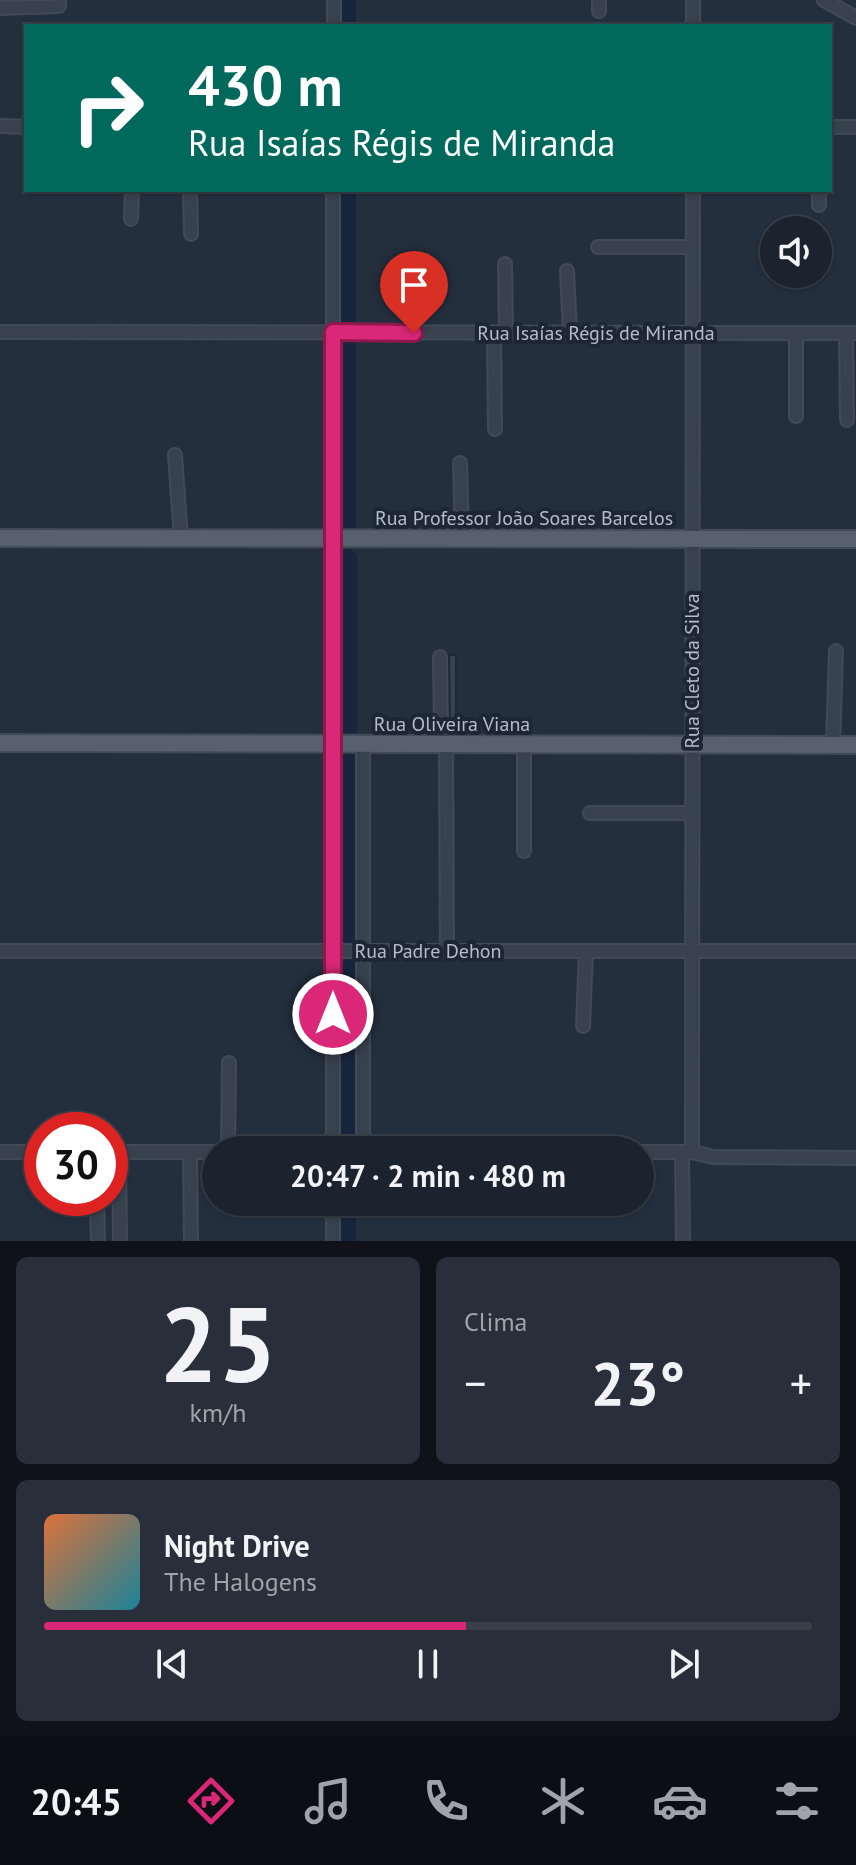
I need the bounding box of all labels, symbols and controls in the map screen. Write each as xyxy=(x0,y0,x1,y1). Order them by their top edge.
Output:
text: 430 m xyxy=(188,49,343,121)
icon: right xyxy=(56,56,160,160)
text: Rua Isaías Régis de Miranda xyxy=(188,119,615,166)
map controls xyxy=(760,216,832,288)
button: sound xyxy=(760,216,832,288)
pin xyxy=(380,251,448,333)
icon: arrive xyxy=(392,263,436,307)
street label: Rua Isaías Régis de Miranda xyxy=(477,320,715,346)
street label: Rua Professor João Soares Barcelos xyxy=(375,505,673,531)
street label: Rua Cleto da Silva xyxy=(679,593,705,749)
street label: Rua Oliveira Viana xyxy=(374,711,530,737)
street label: Rua Padre Dehon xyxy=(354,938,502,964)
position arrow xyxy=(291,972,375,1056)
speed limit sign: 30 xyxy=(24,1112,128,1216)
text: 20:47 · 2 min · 480 m xyxy=(290,1156,566,1195)
text: 25 xyxy=(159,1276,277,1411)
text: Clima xyxy=(464,1305,527,1338)
text: 23° xyxy=(591,1344,685,1422)
text: − xyxy=(464,1354,486,1411)
text: + xyxy=(790,1354,812,1411)
text: km/h xyxy=(190,1396,247,1429)
text: Night Drive xyxy=(164,1526,310,1565)
text: The Halogens xyxy=(164,1565,317,1598)
icon: previous xyxy=(150,1642,194,1686)
icon: pause xyxy=(406,1642,450,1686)
icon: next xyxy=(662,1642,706,1686)
icon: directions xyxy=(183,1773,239,1829)
icon: music xyxy=(300,1773,356,1829)
icon: phone xyxy=(418,1773,474,1829)
icon: climate xyxy=(535,1773,591,1829)
icon: car xyxy=(652,1773,708,1829)
icon: filters xyxy=(769,1773,825,1829)
text: 20:45 xyxy=(31,1778,122,1825)

